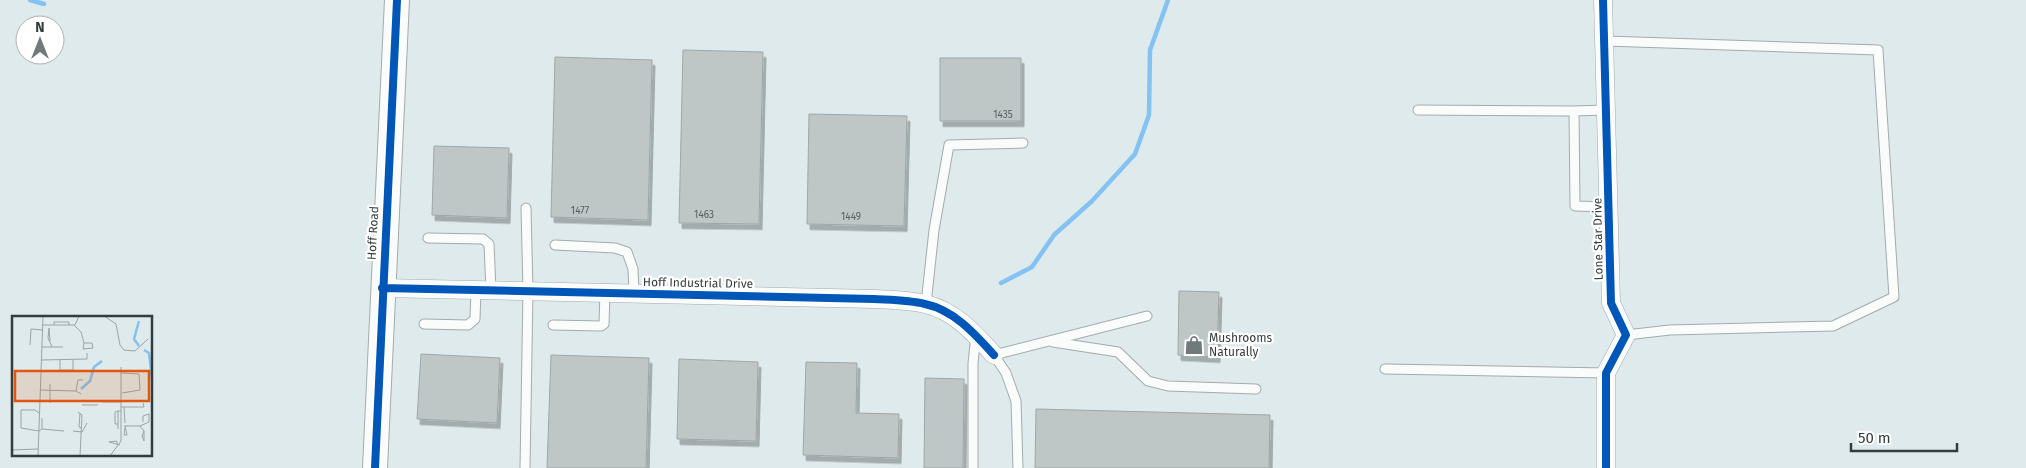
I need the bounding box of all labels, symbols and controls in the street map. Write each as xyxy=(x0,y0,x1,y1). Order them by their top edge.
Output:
north arrow xyxy=(15,15,65,65)
text: N xyxy=(35,19,45,36)
house number: 1435 xyxy=(993,109,1013,121)
street label: Lone Star Drive xyxy=(1590,198,1606,280)
house number: 1477 xyxy=(571,205,590,217)
street label: Hoff Road xyxy=(365,206,381,260)
house number: 1463 xyxy=(694,209,714,221)
house number: 1449 xyxy=(841,211,861,223)
street label: Hoff Industrial Drive xyxy=(643,275,753,291)
inset map xyxy=(12,316,152,456)
place label: Mushrooms Naturally xyxy=(1209,331,1273,359)
shop icon: Mushrooms Naturally xyxy=(1183,334,1205,356)
scale bar xyxy=(1851,420,1957,452)
text: 50 m xyxy=(1858,429,1891,447)

